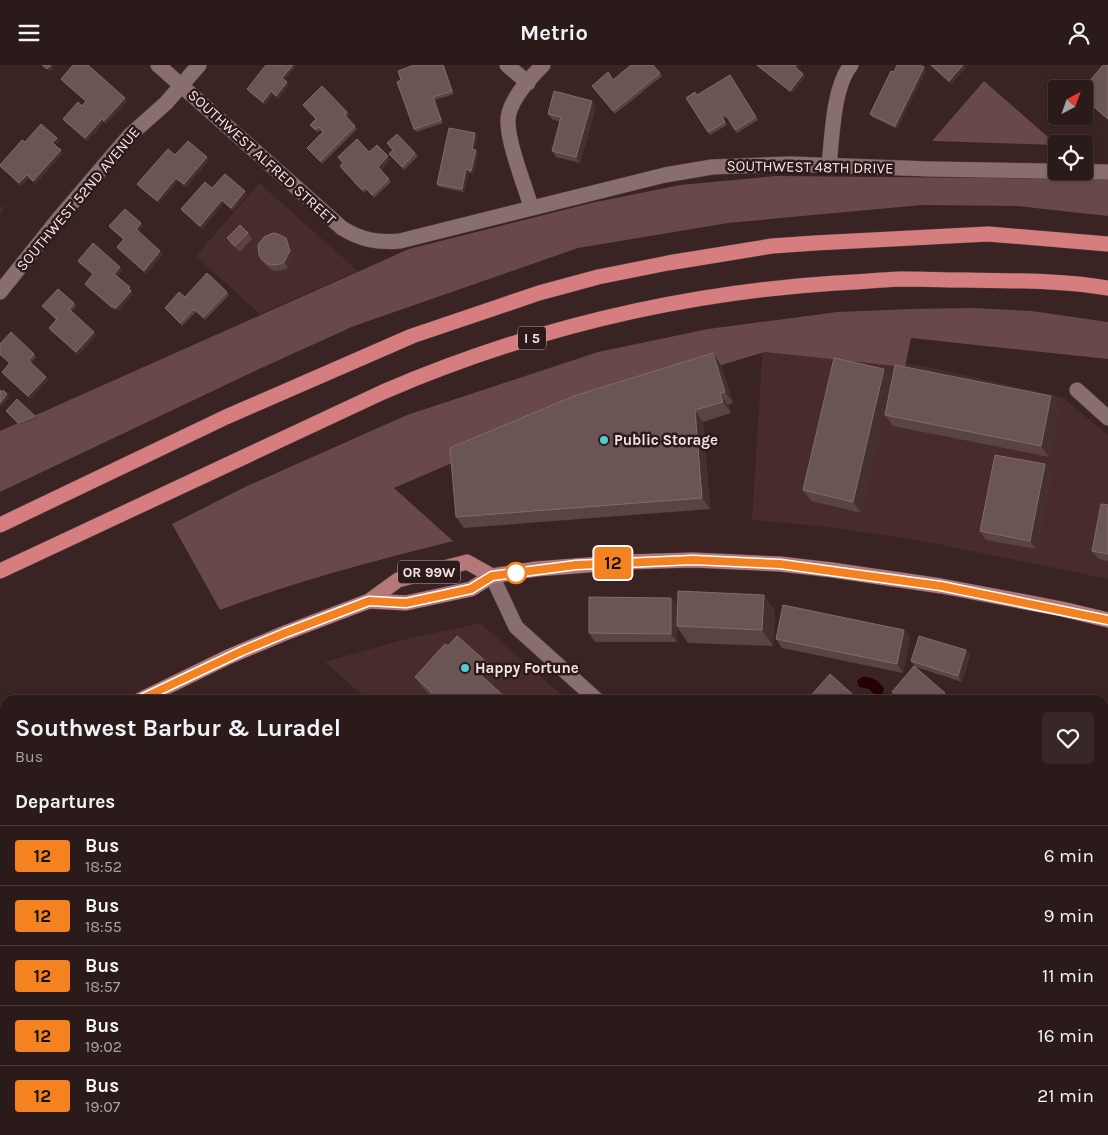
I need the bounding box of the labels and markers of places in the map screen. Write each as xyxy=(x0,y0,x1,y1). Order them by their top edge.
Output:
place label: Public Storage xyxy=(614,431,718,449)
marker: Public Storage xyxy=(598,434,610,446)
unlabelled marker xyxy=(505,562,527,584)
place label: Happy Fortune xyxy=(475,659,579,677)
marker: Happy Fortune xyxy=(459,662,471,674)

